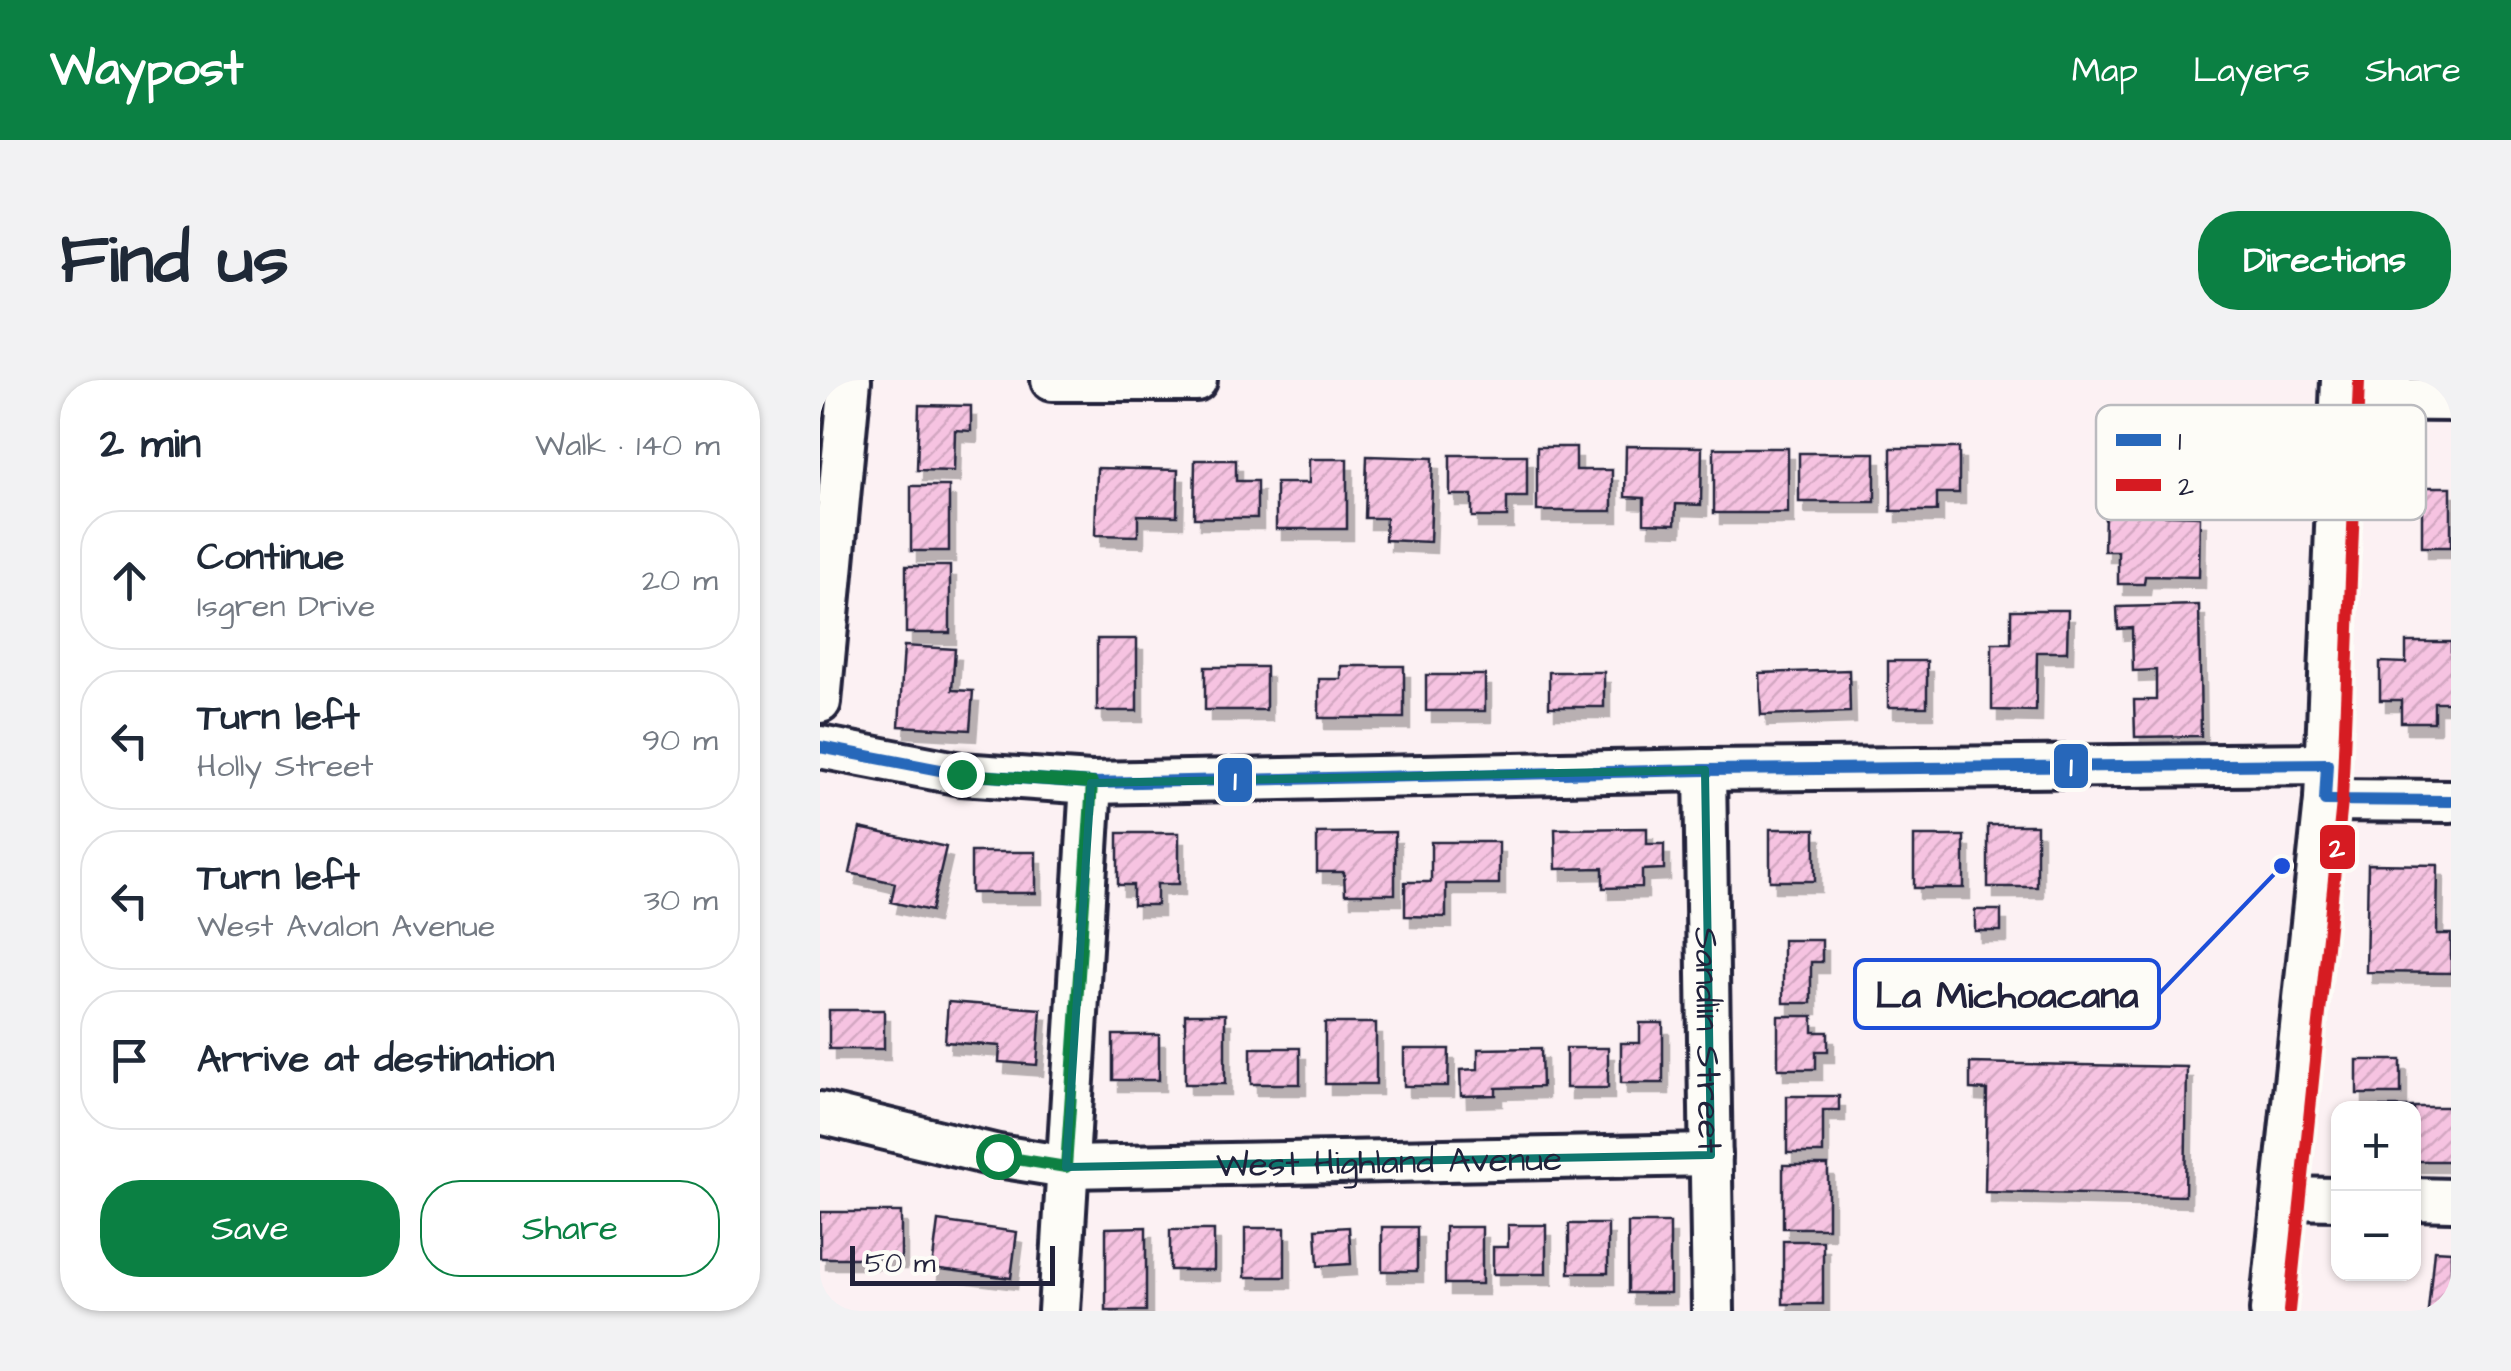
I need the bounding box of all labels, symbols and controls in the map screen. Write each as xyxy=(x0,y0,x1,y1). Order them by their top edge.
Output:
text: Waypost xyxy=(50,37,243,103)
text: Map xyxy=(2072,46,2138,95)
text: Layers xyxy=(2193,46,2310,95)
text: Share xyxy=(2365,46,2461,95)
button: Directions xyxy=(2198,211,2451,310)
text: Find us xyxy=(60,212,289,309)
legend xyxy=(2096,405,2426,520)
text: 2 min xyxy=(100,416,201,474)
text: 1 xyxy=(2178,422,2182,461)
text: Walk · 140 m xyxy=(535,423,720,468)
text: 2 xyxy=(2178,467,2194,506)
text: Continue xyxy=(197,532,344,584)
icon: ahead xyxy=(102,553,157,608)
text: 20 m xyxy=(642,558,718,603)
text: Isgren Drive xyxy=(197,584,375,629)
text: Turn left xyxy=(197,692,360,744)
icon: left xyxy=(102,713,157,768)
text: 90 m xyxy=(642,718,718,763)
line badge: 1 xyxy=(2052,742,2090,790)
text: Holly Street xyxy=(197,744,374,789)
text: 1 xyxy=(2069,748,2073,787)
route end xyxy=(939,752,985,798)
line badge: 1 xyxy=(1216,756,1254,804)
text: 1 xyxy=(1233,762,1237,801)
line badge: 2 xyxy=(2318,823,2357,871)
text: 2 xyxy=(2328,829,2346,868)
text: Turn left xyxy=(197,852,360,904)
icon: left xyxy=(102,873,157,928)
text: 30 m xyxy=(644,878,718,923)
text: West Avalon Avenue xyxy=(197,904,495,949)
street label: Sandlin Street xyxy=(1681,927,1734,1153)
callout: La Michoacana xyxy=(1855,960,2159,1028)
text: La Michoacana xyxy=(1875,971,2139,1023)
icon: arrive xyxy=(102,1033,157,1088)
text: Arrive at destination xyxy=(197,1034,554,1086)
map controls xyxy=(2331,1101,2421,1281)
button: + xyxy=(2331,1101,2421,1191)
route start xyxy=(976,1134,1022,1180)
street label: West Highland Avenue xyxy=(1216,1135,1562,1190)
button: Save xyxy=(100,1180,400,1277)
button: Share xyxy=(420,1180,720,1277)
button: − xyxy=(2331,1191,2421,1281)
scale bar xyxy=(850,1241,1055,1286)
text: 50 m xyxy=(865,1244,936,1283)

